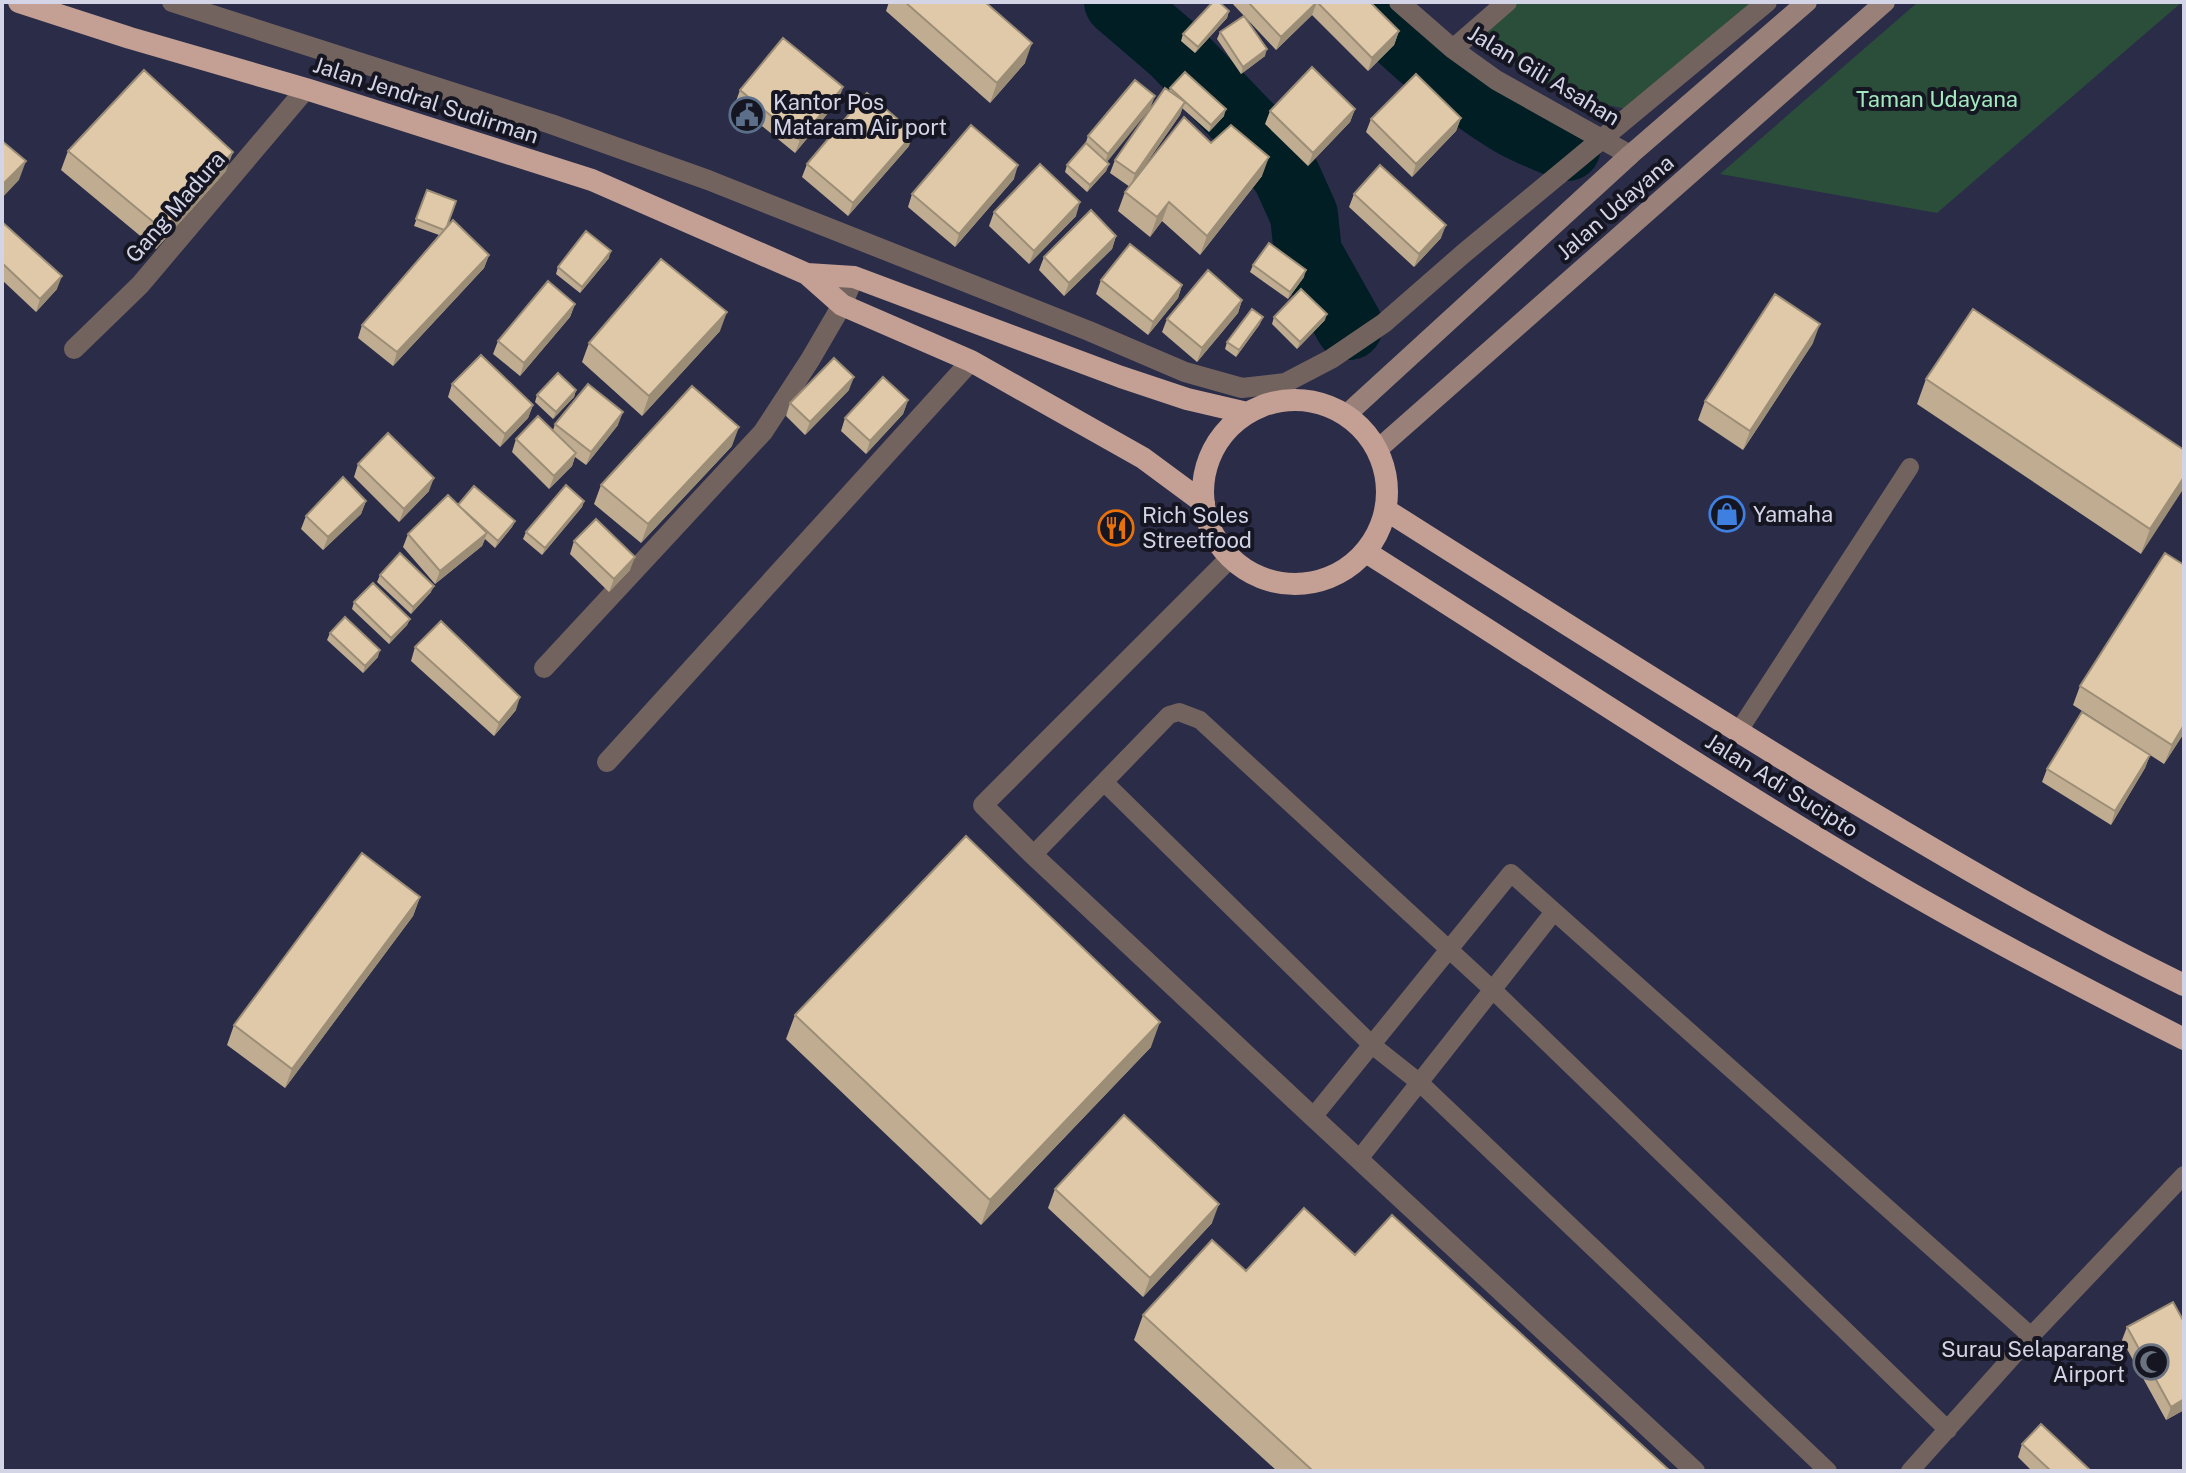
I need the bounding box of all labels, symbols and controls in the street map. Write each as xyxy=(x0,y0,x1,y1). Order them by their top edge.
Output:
street label: Jalan Gili Asahan xyxy=(1463,19,1625,131)
street label: Jalan Jendral Sudirman xyxy=(310,51,542,149)
park label: Taman Udayana xyxy=(1856,86,2018,112)
place label: Kantor Pos Mataram Air port xyxy=(773,89,947,140)
public building icon: Kantor Pos Mataram Air port xyxy=(728,96,766,134)
street label: Gang Madura xyxy=(120,146,230,268)
street label: Jalan Udayana xyxy=(1551,149,1679,265)
shop icon: Yamaha xyxy=(1708,495,1746,533)
place label: Yamaha xyxy=(1753,501,1833,527)
place label: Rich Soles Streetfood xyxy=(1142,502,1252,553)
restaurant icon: Rich Soles Streetfood xyxy=(1097,509,1135,547)
street label: Jalan Adi Sucipto xyxy=(1701,728,1863,842)
place label: Surau Selaparang Airport xyxy=(1941,1336,2125,1387)
mosque icon: Surau Selaparang Airport xyxy=(2132,1343,2170,1381)

